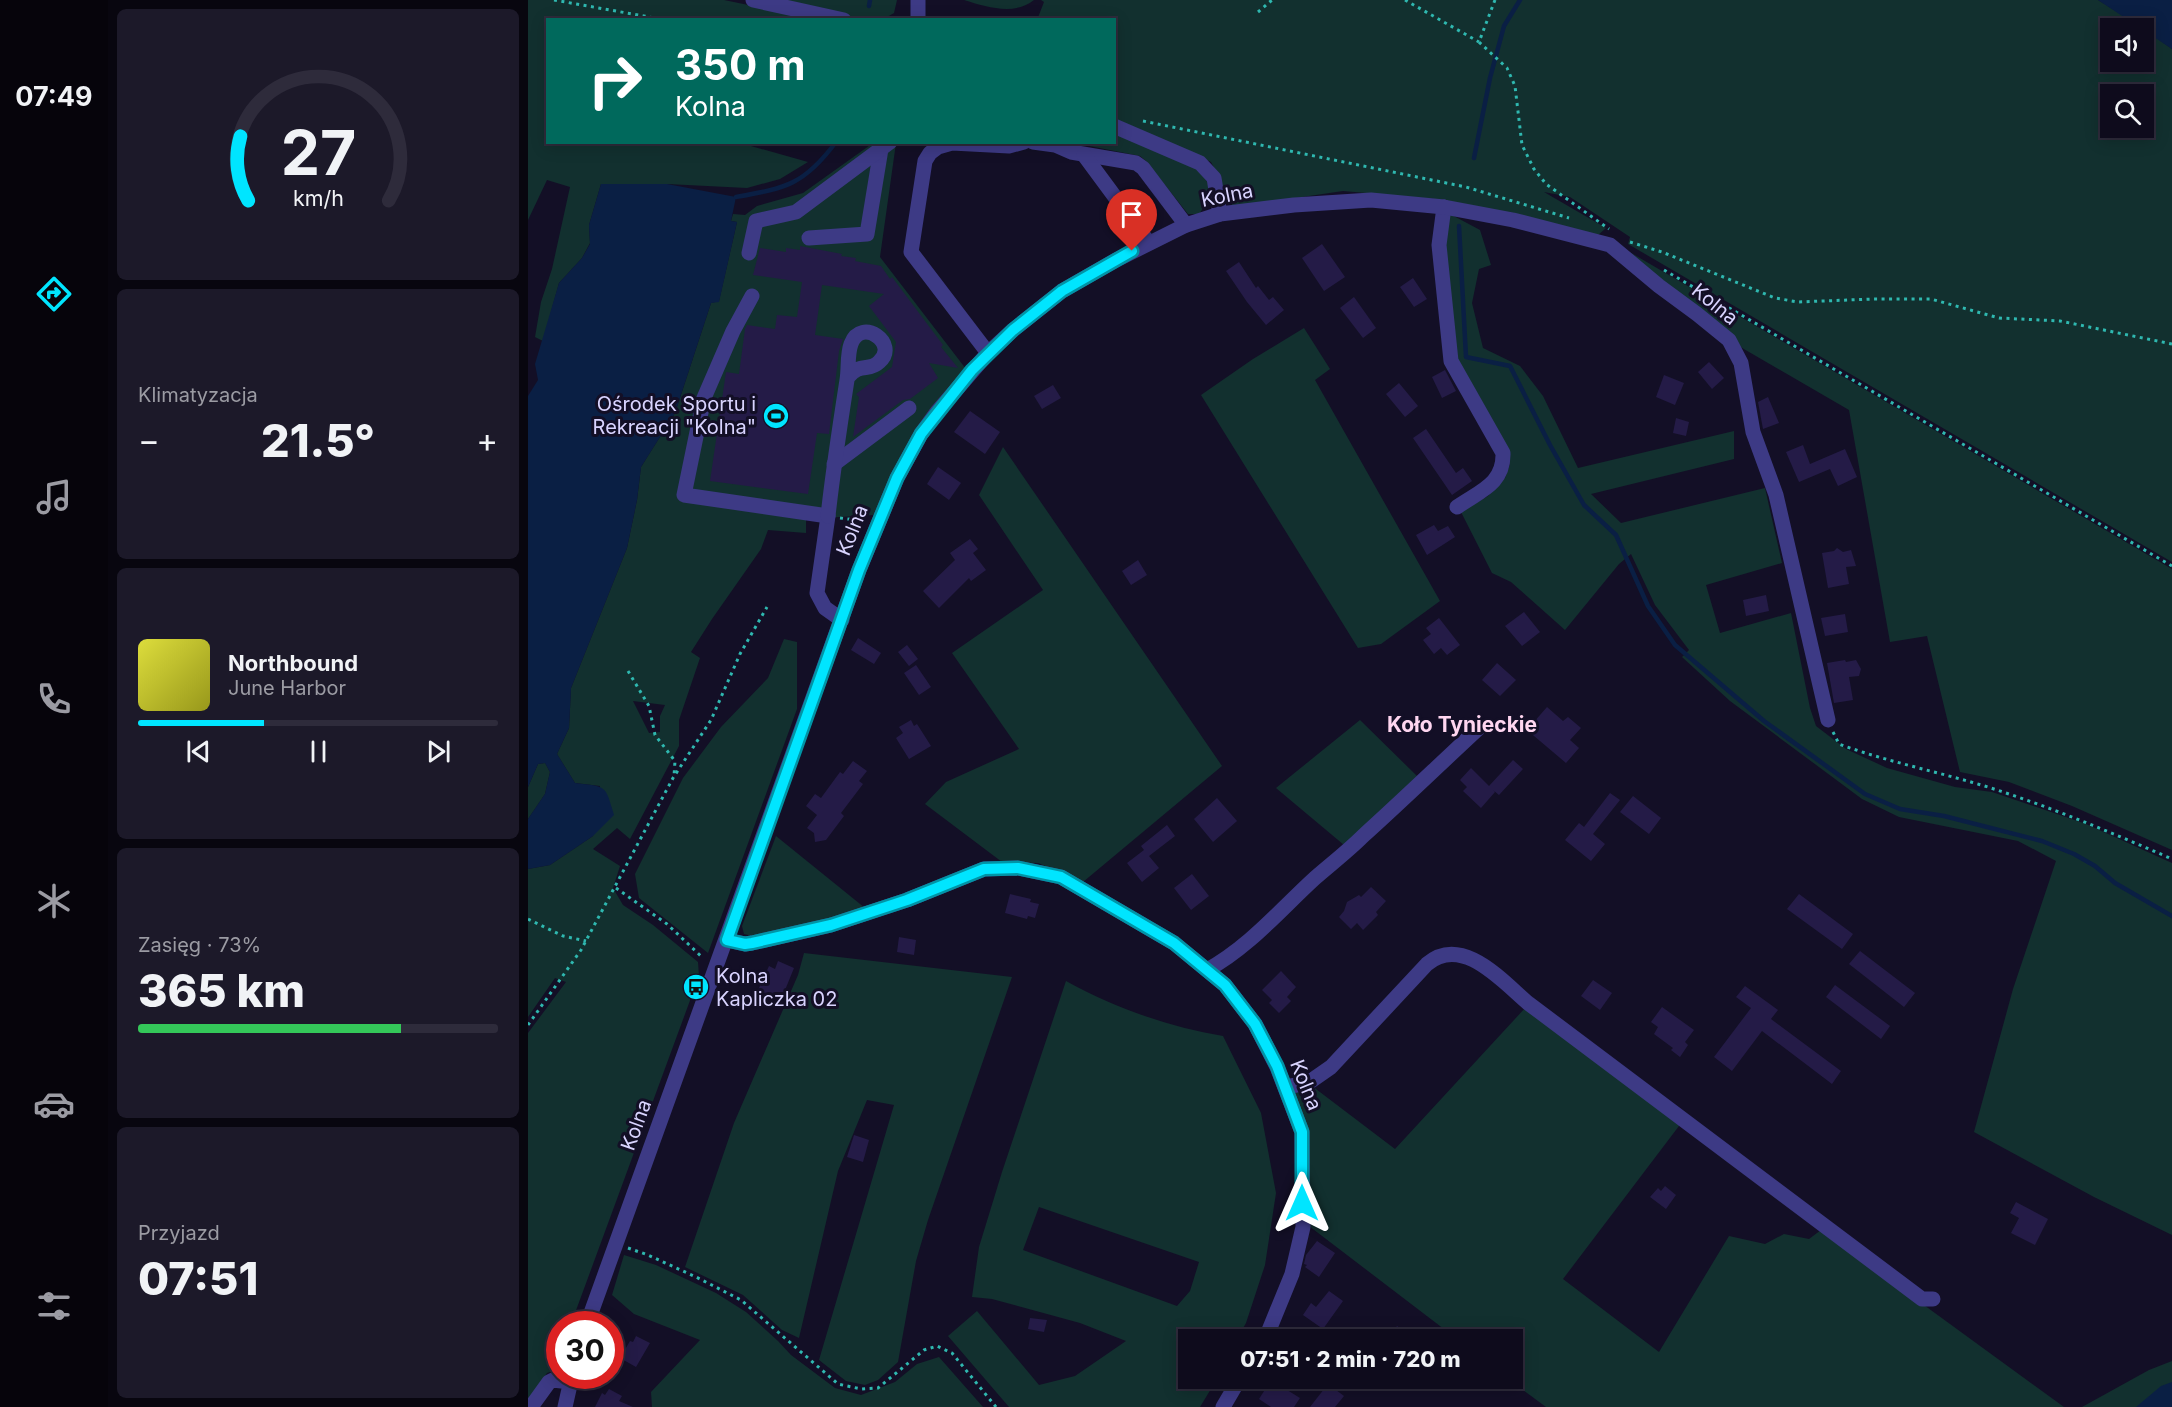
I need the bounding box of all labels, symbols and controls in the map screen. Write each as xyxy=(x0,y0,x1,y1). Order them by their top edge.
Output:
map controls xyxy=(2100,18,2154,138)
button: sound xyxy=(2100,18,2154,72)
text: 350 m xyxy=(675,39,806,90)
icon: right xyxy=(576,42,654,120)
text: 07:49 xyxy=(15,80,93,113)
button: search xyxy=(2100,84,2154,138)
text: Kolna xyxy=(675,90,746,123)
text: 27 xyxy=(280,115,356,190)
street label: Kolna xyxy=(1199,178,1255,212)
text: km/h xyxy=(293,186,343,212)
pin xyxy=(1106,189,1157,251)
icon: arrive xyxy=(1115,198,1148,231)
icon: directions xyxy=(33,273,75,315)
street label: Kolna xyxy=(1687,278,1743,330)
text: Klimatyzacja xyxy=(138,383,258,407)
place label: Ośrodek Sportu i Rekreacji "Kolna" xyxy=(593,392,756,439)
sports icon: Ośrodek Sportu i Rekreacji "Kolna" xyxy=(761,401,791,431)
text: 21.5° xyxy=(261,413,375,468)
text: − xyxy=(138,420,160,460)
text: + xyxy=(476,420,498,460)
icon: music xyxy=(33,476,75,518)
street label: Kolna xyxy=(831,501,873,559)
text: Northbound xyxy=(228,650,358,676)
text: June Harbor xyxy=(228,676,346,700)
icon: phone xyxy=(33,678,75,720)
district label: Koło Tynieckie xyxy=(1387,712,1537,737)
icon: previous xyxy=(182,735,215,768)
icon: pause xyxy=(302,735,335,768)
icon: next xyxy=(422,735,455,768)
icon: climate xyxy=(33,880,75,922)
text: Zasięg · 73% xyxy=(138,933,261,957)
text: 365 km xyxy=(138,963,305,1018)
place label: Kolna Kapliczka 02 xyxy=(716,964,837,1011)
bus stop icon: Kolna Kapliczka 02 xyxy=(681,972,711,1002)
street label: Kolna xyxy=(1285,1056,1327,1114)
icon: car xyxy=(33,1083,75,1125)
street label: Kolna xyxy=(616,1096,656,1154)
position arrow xyxy=(1270,1171,1334,1235)
text: Przyjazd xyxy=(138,1221,220,1245)
text: 07:51 xyxy=(138,1251,258,1306)
icon: filters xyxy=(33,1285,75,1327)
speed limit sign: 30 xyxy=(546,1311,624,1389)
text: 07:51 · 2 min · 720 m xyxy=(1240,1346,1461,1372)

